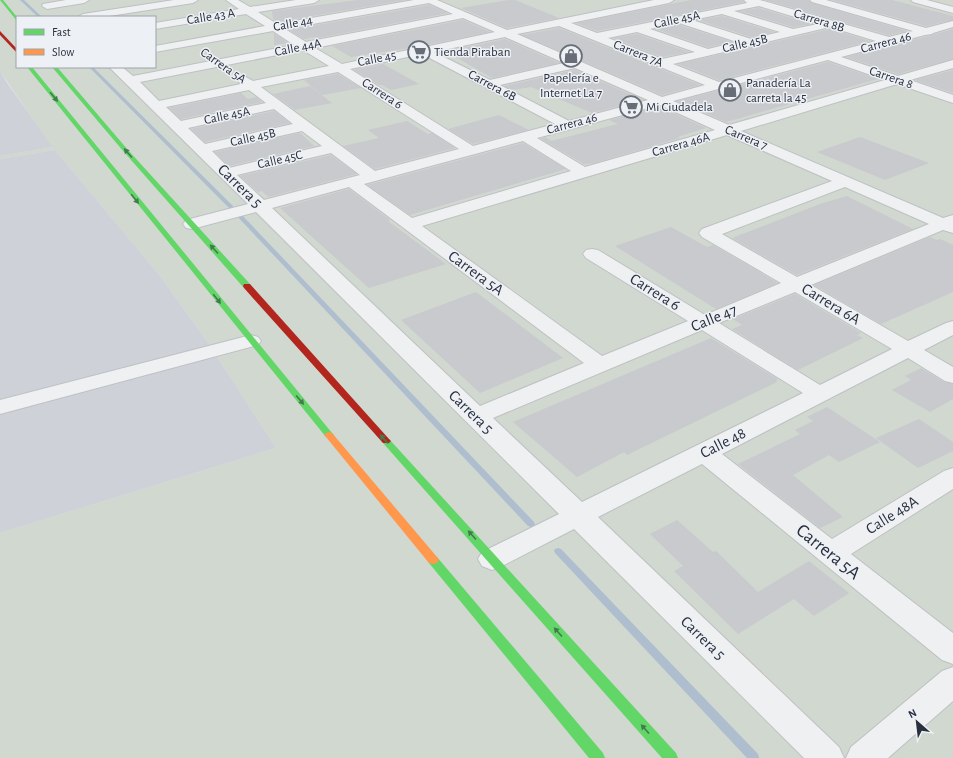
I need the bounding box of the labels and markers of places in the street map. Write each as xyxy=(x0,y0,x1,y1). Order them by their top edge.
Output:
supermarket icon: Tienda Piraban xyxy=(406,39,432,65)
shop icon: Papelería e Internet La 7 xyxy=(558,43,584,69)
place label: Tienda Piraban xyxy=(434,46,510,59)
place label: Papelería e Internet La 7 xyxy=(540,72,603,100)
shop icon: Panadería La carreta la 45 xyxy=(717,77,743,103)
place label: Panadería La carreta la 45 xyxy=(746,77,811,105)
supermarket icon: Mi Ciudadela xyxy=(618,94,644,120)
place label: Mi Ciudadela xyxy=(646,101,713,114)

